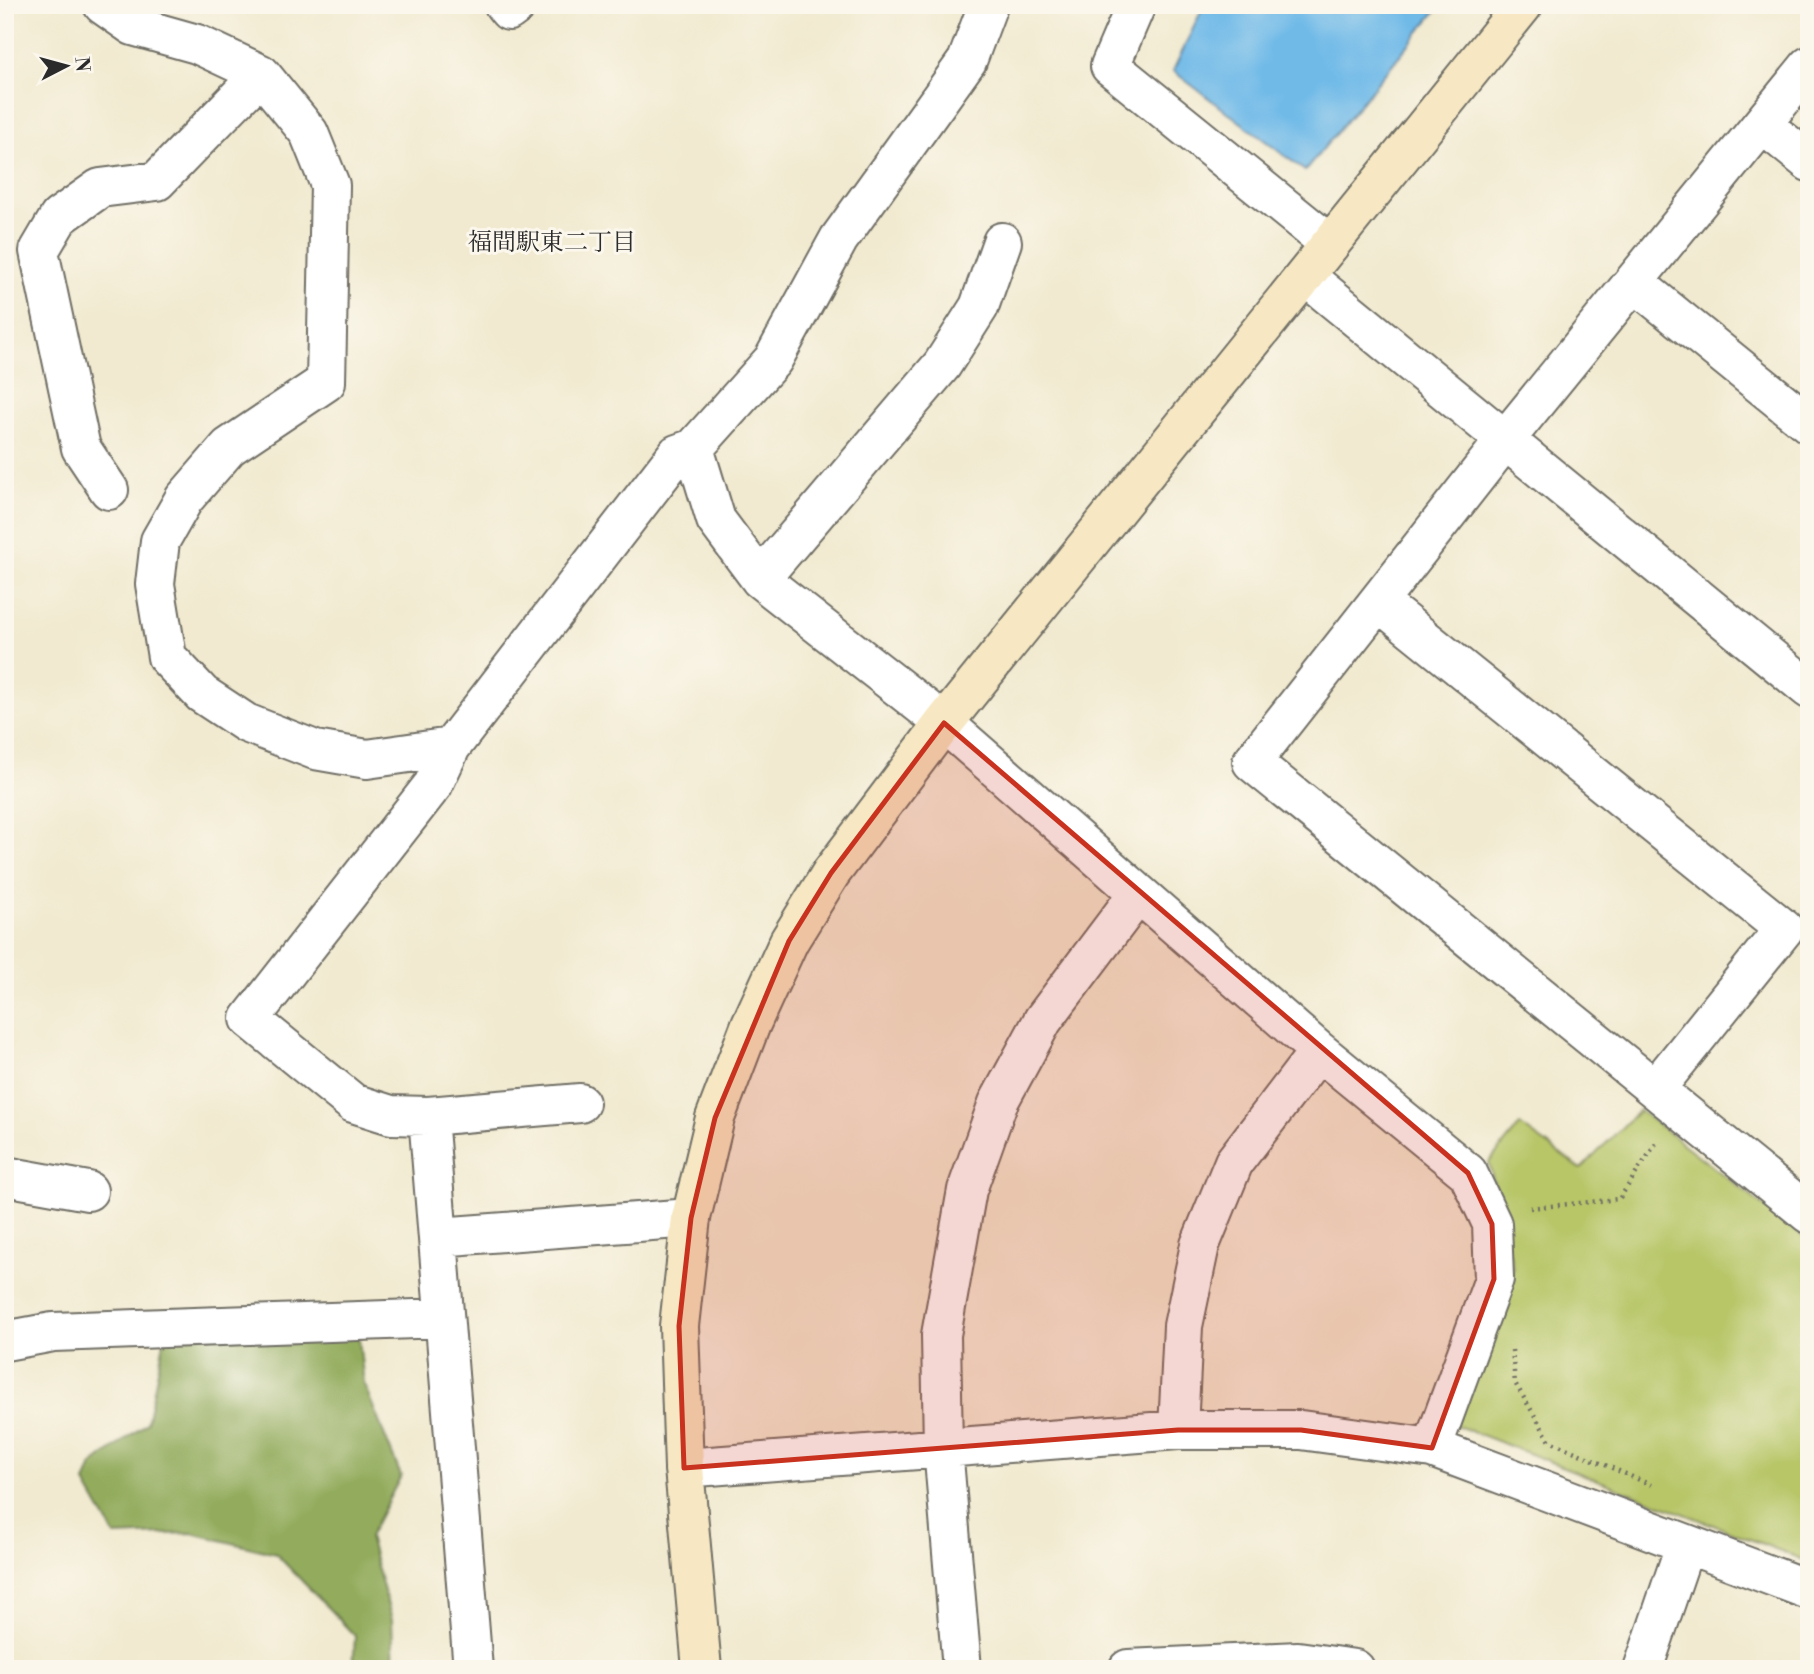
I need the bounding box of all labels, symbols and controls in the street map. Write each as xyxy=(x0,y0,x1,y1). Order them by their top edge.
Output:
north arrow xyxy=(32,32,102,102)
text: N xyxy=(69,56,95,73)
district label: 福間駅東二丁目 xyxy=(468,228,636,258)

